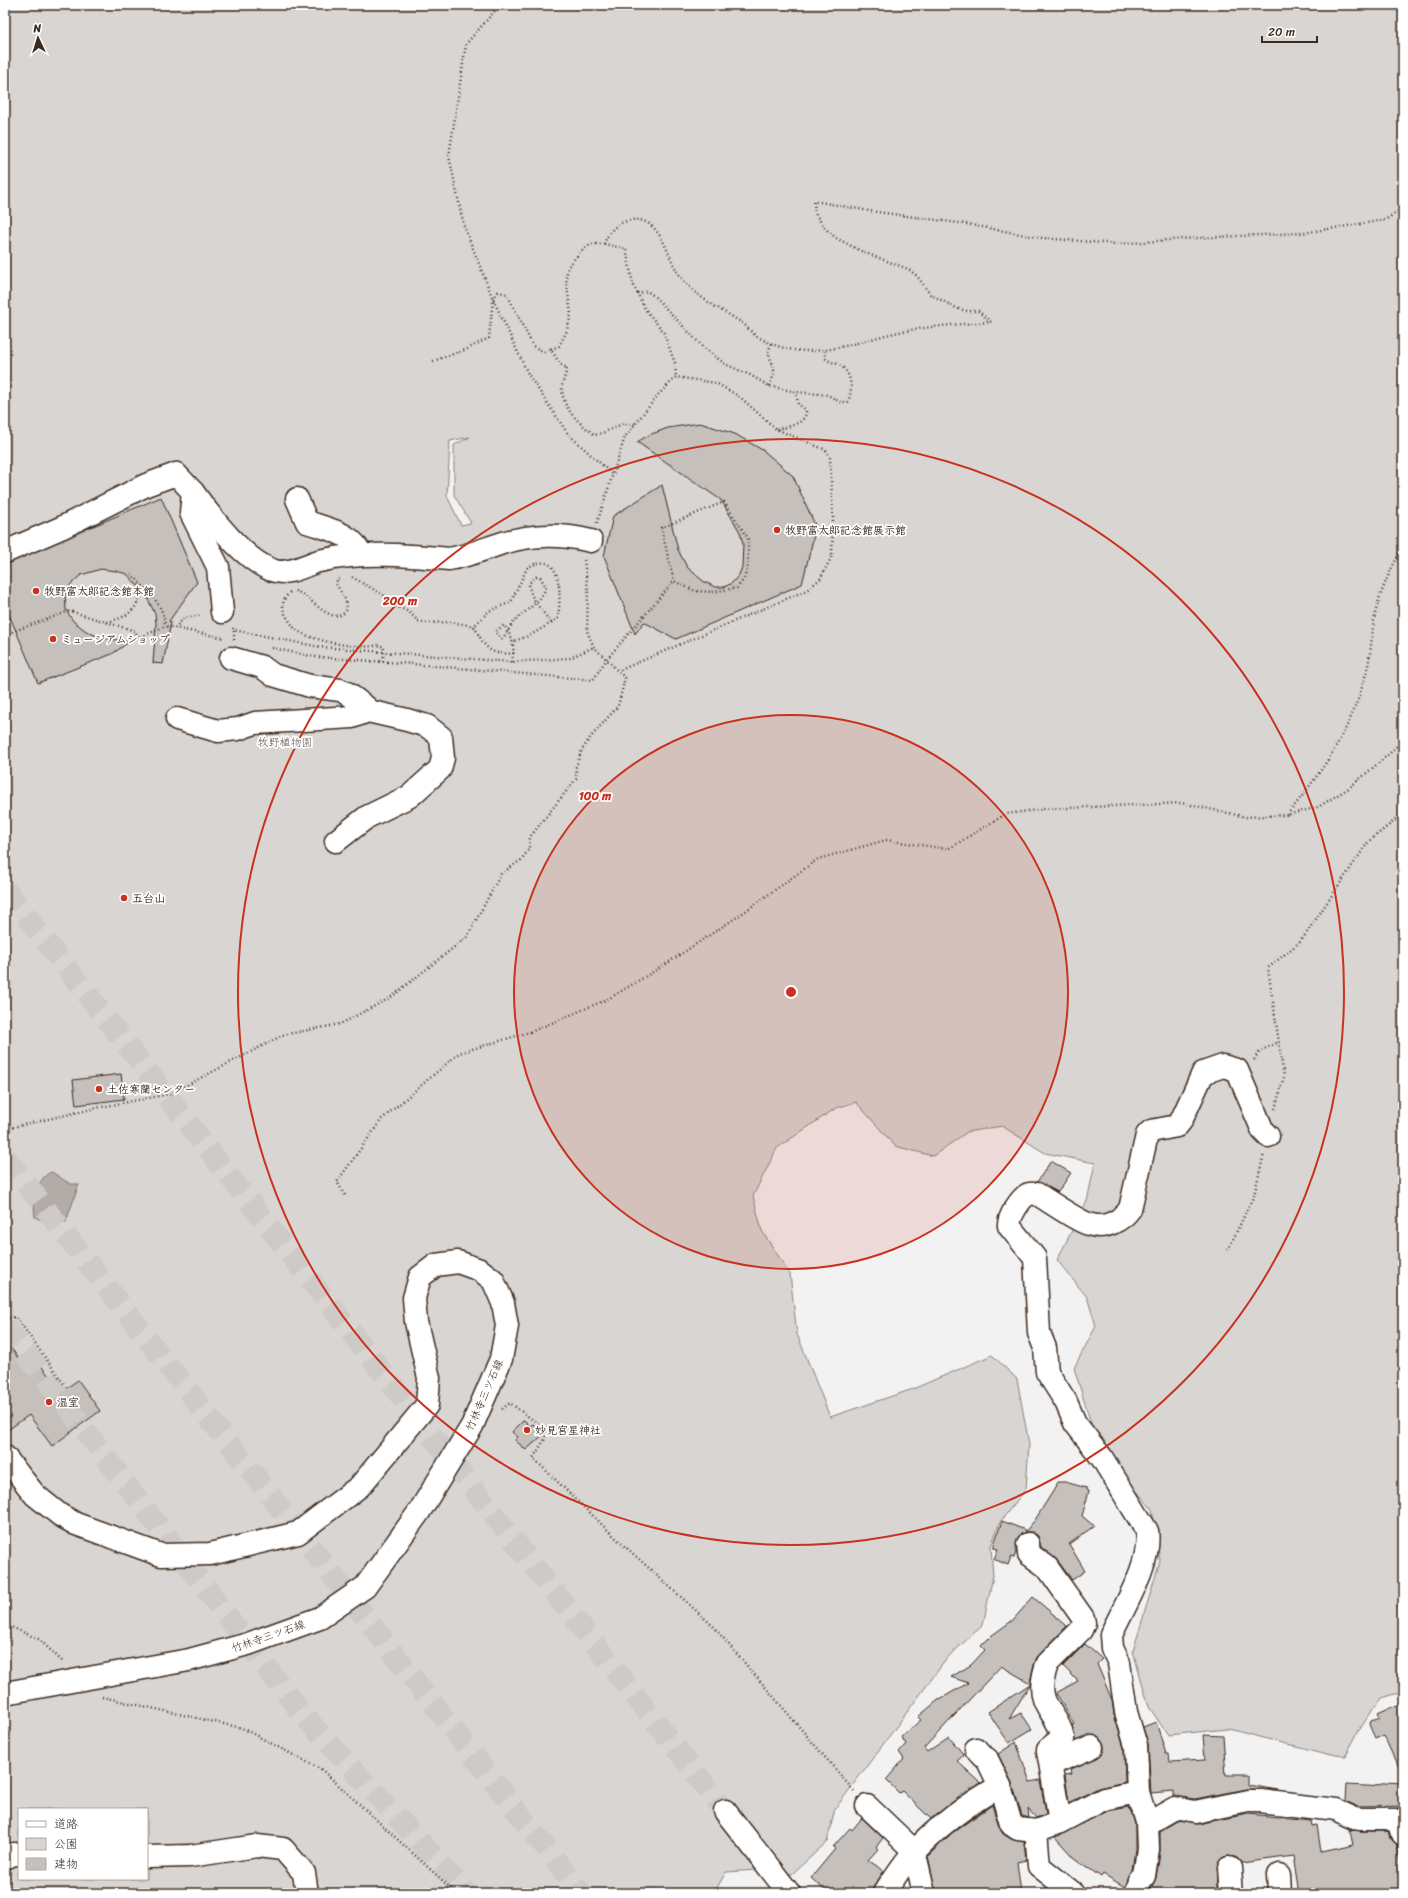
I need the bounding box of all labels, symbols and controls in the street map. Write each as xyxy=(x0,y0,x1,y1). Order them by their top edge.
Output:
north arrow xyxy=(18,18,58,58)
scale bar xyxy=(1262,18,1317,44)
text: N xyxy=(32,19,42,38)
text: 20 m xyxy=(1268,21,1295,43)
place label: 牧野富太郎記念館展示館 xyxy=(785,521,906,540)
marker: 牧野富太郎記念館展示館 xyxy=(772,525,782,535)
place label: 牧野富太郎記念館本館 xyxy=(44,582,154,601)
marker: 牧野富太郎記念館本館 xyxy=(31,586,41,596)
text: 200 m xyxy=(382,590,418,612)
place label: ミュージアムショップ xyxy=(61,630,170,649)
marker: ミュージアムショップ xyxy=(48,634,58,644)
park label: 牧野植物園 xyxy=(258,733,313,752)
text: 100 m xyxy=(579,785,612,807)
place label: 五台山 xyxy=(132,889,165,908)
marker: 五台山 xyxy=(119,893,129,903)
centre of rings xyxy=(784,985,798,999)
place label: 土佐寒蘭センター xyxy=(107,1080,195,1099)
marker: 土佐寒蘭センター xyxy=(94,1084,104,1094)
street label: 竹林寺三ツ石線 xyxy=(460,1356,509,1434)
place label: 温室 xyxy=(57,1393,79,1412)
marker: 温室 xyxy=(44,1397,54,1407)
place label: 妙見宮星神社 xyxy=(535,1421,601,1440)
marker: 妙見宮星神社 xyxy=(522,1425,532,1435)
street label: 竹林寺三ツ石線 xyxy=(229,1615,308,1658)
legend xyxy=(18,1808,148,1880)
text: 道路 xyxy=(54,1813,78,1835)
text: 公園 xyxy=(54,1833,78,1855)
text: 建物 xyxy=(54,1853,78,1875)

